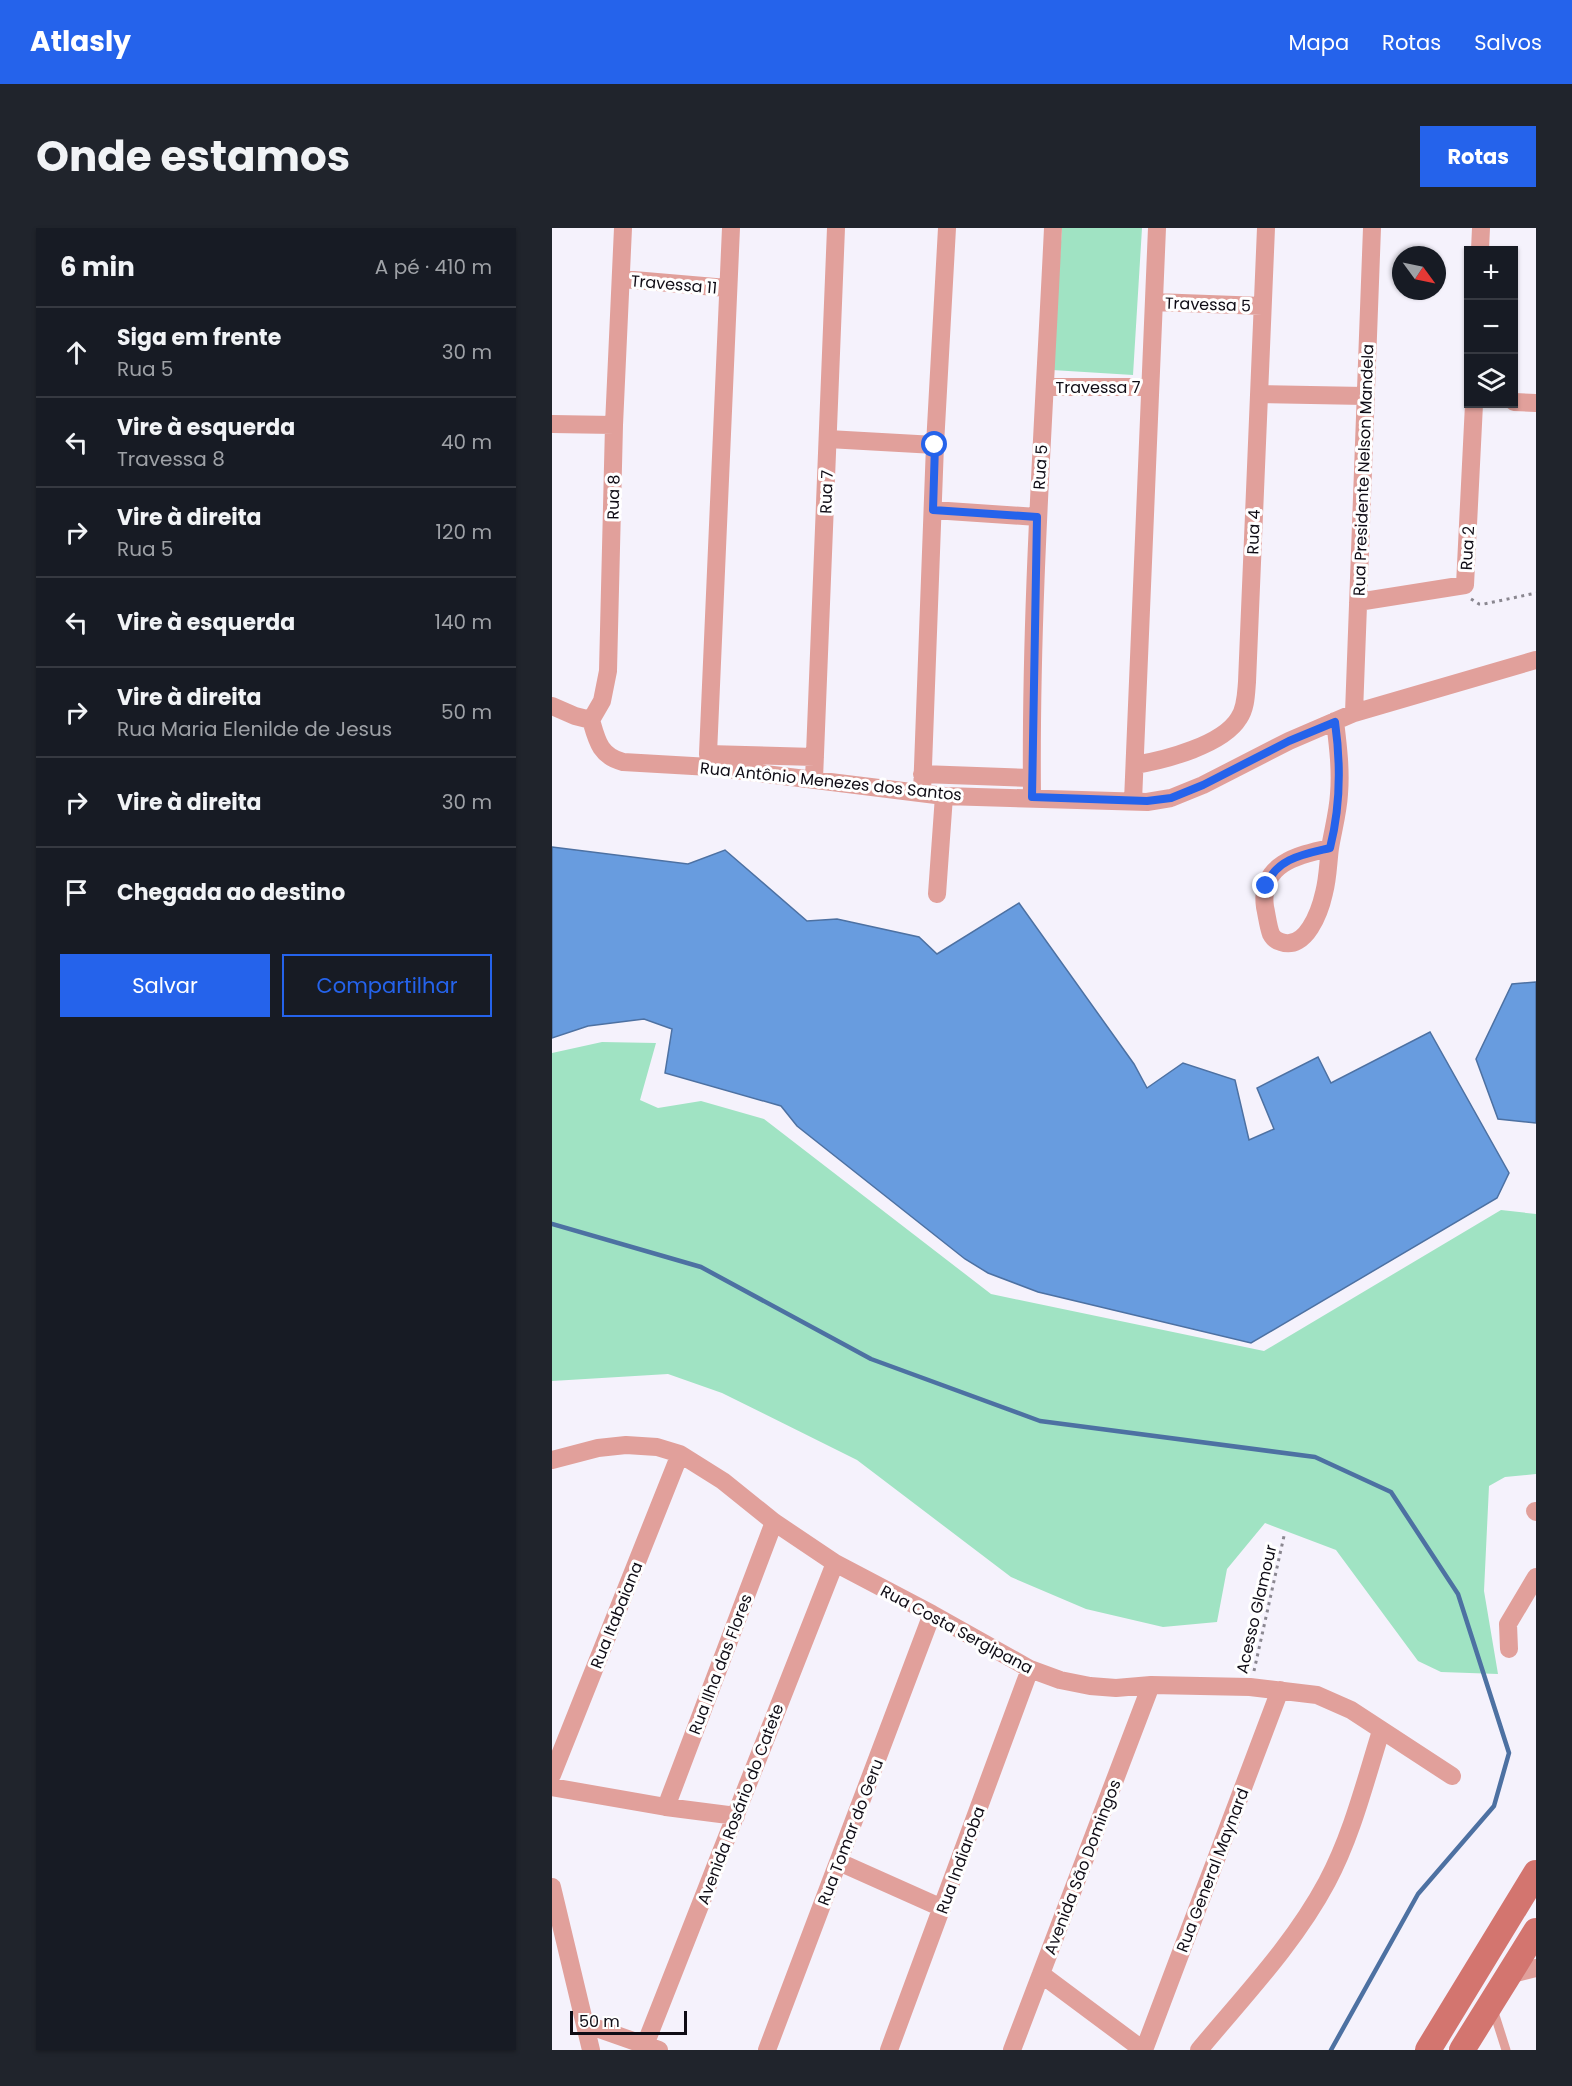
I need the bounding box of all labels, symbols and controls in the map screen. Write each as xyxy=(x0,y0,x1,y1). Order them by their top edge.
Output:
text: Atlasly xyxy=(30,22,131,61)
text: Mapa xyxy=(1288,28,1349,57)
text: Rotas xyxy=(1382,28,1441,57)
text: Salvos xyxy=(1474,28,1542,57)
button: Rotas xyxy=(1420,126,1536,187)
text: Onde estamos xyxy=(36,127,350,186)
north arrow xyxy=(1392,246,1446,300)
map controls xyxy=(1464,246,1518,408)
button: + xyxy=(1464,246,1518,300)
text: 6 min xyxy=(60,249,135,285)
text: A pé · 410 m xyxy=(375,253,492,281)
street label: Travessa 11 xyxy=(630,269,718,300)
street label: Travessa 5 xyxy=(1165,292,1251,317)
button: − xyxy=(1464,300,1518,354)
text: Siga em frente xyxy=(117,322,281,353)
icon: ahead xyxy=(60,336,93,369)
text: 30 m xyxy=(442,338,492,366)
street label: Rua Presidente Nelson Mandela xyxy=(1348,344,1379,596)
button: layers xyxy=(1464,354,1518,408)
text: Rua 5 xyxy=(117,355,173,383)
street label: Travessa 7 xyxy=(1056,376,1141,399)
text: Vire à esquerda xyxy=(117,412,295,443)
icon: left xyxy=(60,426,93,459)
text: 40 m xyxy=(441,428,492,456)
route start xyxy=(921,431,947,457)
street label: Rua 5 xyxy=(1027,444,1054,490)
text: Travessa 8 xyxy=(117,445,225,473)
street label: Rua 7 xyxy=(814,469,839,514)
street label: Rua 8 xyxy=(602,474,625,520)
text: Vire à direita xyxy=(117,502,262,533)
street label: Rua 4 xyxy=(1241,509,1266,555)
icon: right xyxy=(60,516,93,549)
text: 120 m xyxy=(436,518,492,546)
street label: Rua 2 xyxy=(1455,525,1480,571)
text: Rua 5 xyxy=(117,535,173,563)
icon: left xyxy=(60,606,93,639)
text: Vire à esquerda xyxy=(117,607,295,638)
text: 140 m xyxy=(435,608,492,636)
text: Vire à direita xyxy=(117,682,262,713)
icon: right xyxy=(60,696,93,729)
text: 50 m xyxy=(441,698,492,726)
text: Rua Maria Elenilde de Jesus xyxy=(117,715,392,743)
street label: Rua Antônio Menezes dos Santos xyxy=(699,756,963,807)
icon: right xyxy=(60,786,93,819)
text: Vire à direita xyxy=(117,787,262,818)
text: 30 m xyxy=(442,788,492,816)
route end xyxy=(1252,872,1278,898)
icon: arrive xyxy=(60,876,93,909)
text: Chegada ao destino xyxy=(117,877,345,908)
button: Salvar xyxy=(60,954,270,1017)
button: Compartilhar xyxy=(282,954,492,1017)
street label: Acesso Glamour xyxy=(1230,1542,1283,1676)
street label: Rua Itabaiana xyxy=(585,1558,648,1672)
street label: Rua Costa Sergipana xyxy=(876,1579,1037,1679)
street label: Rua Ilha das Flores xyxy=(683,1591,758,1738)
street label: Avenida Rosário do Catete xyxy=(692,1700,789,1908)
street label: Rua Tomar do Geru xyxy=(812,1756,889,1909)
street label: Avenida São Domingos xyxy=(1038,1776,1127,1958)
street label: Rua General Maynard xyxy=(1171,1785,1254,1956)
street label: Rua Indiaroba xyxy=(930,1803,991,1917)
scale bar xyxy=(570,2008,687,2036)
text: 50 m xyxy=(579,2010,620,2033)

